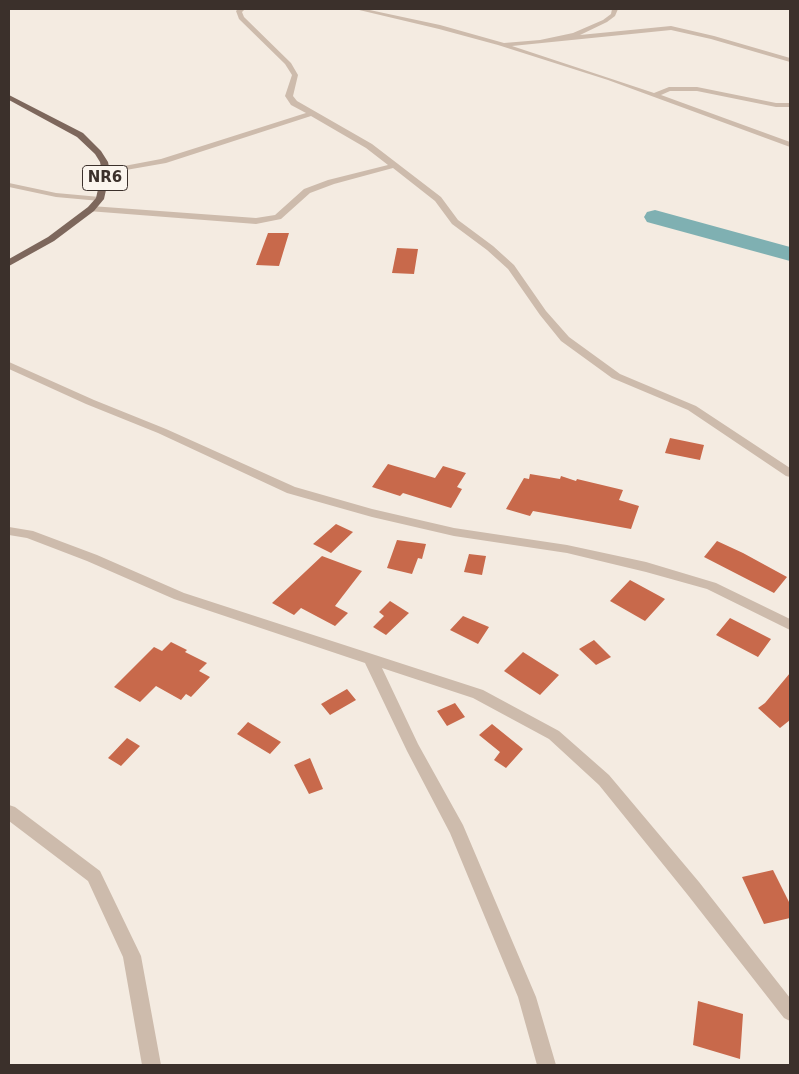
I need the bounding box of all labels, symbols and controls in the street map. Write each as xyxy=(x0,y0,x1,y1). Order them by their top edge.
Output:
road number: NR6 xyxy=(82,166,128,190)

